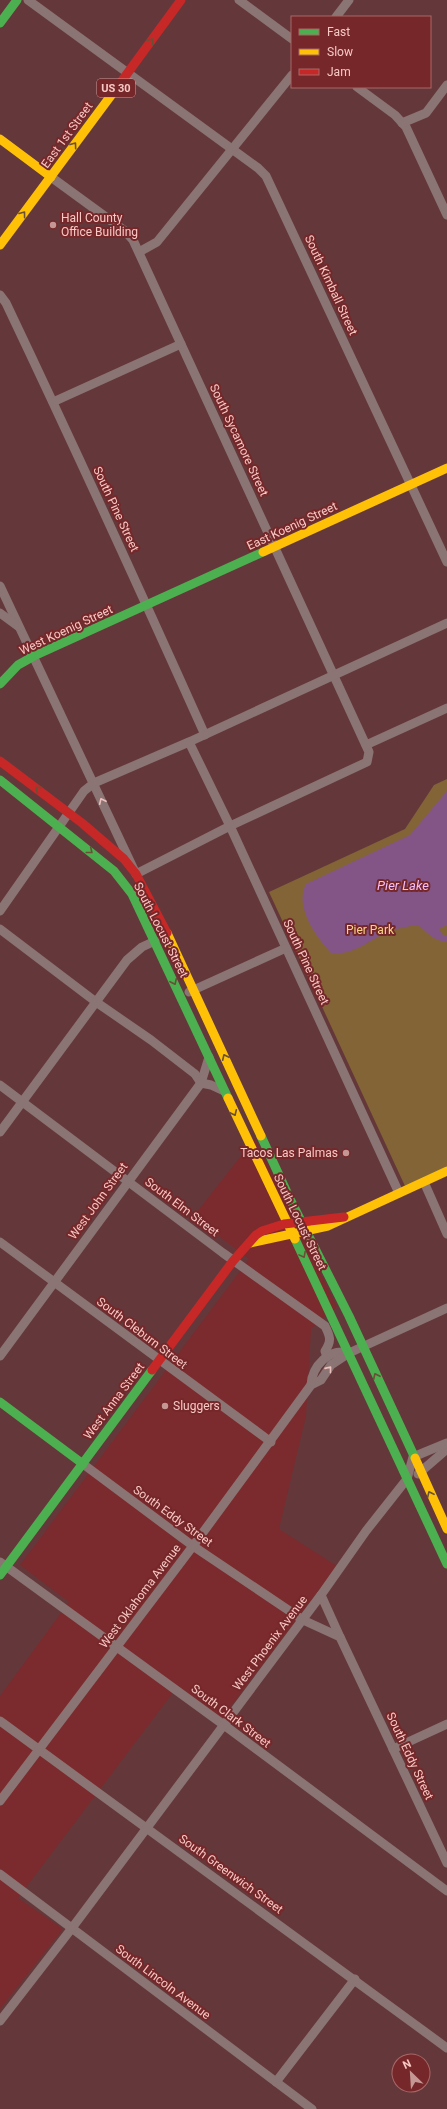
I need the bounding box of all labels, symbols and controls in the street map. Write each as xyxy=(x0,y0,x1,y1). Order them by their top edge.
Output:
legend xyxy=(291,16,431,88)
text: Fast xyxy=(327,25,350,39)
one-way arrow xyxy=(146,38,153,45)
text: Slow xyxy=(327,45,353,59)
text: Jam xyxy=(327,65,351,79)
road number: US 30 xyxy=(97,79,135,97)
street label: East 1st Street xyxy=(38,99,96,171)
one-way arrow xyxy=(69,143,76,150)
one-way arrow xyxy=(18,211,25,218)
place label: Hall County Office Building xyxy=(61,211,138,239)
marker: Hall County Office Building xyxy=(48,220,58,230)
street label: South Kimball Street xyxy=(302,233,360,337)
street label: South Sycamore Street xyxy=(207,382,271,498)
street label: South Pine Street xyxy=(90,464,142,554)
street label: East Koenig Street xyxy=(245,499,339,553)
street label: West Koenig Street xyxy=(17,602,115,658)
one-way arrow xyxy=(35,787,42,794)
one-way arrow xyxy=(99,797,107,805)
one-way arrow xyxy=(86,847,93,854)
water label: Pier Lake xyxy=(377,878,429,893)
street label: South Locust Street xyxy=(131,880,191,980)
street label: South Pine Street xyxy=(280,917,332,1007)
park label: Pier Park xyxy=(346,923,395,937)
one-way arrow xyxy=(169,978,177,986)
one-way arrow xyxy=(222,1054,230,1061)
one-way arrow xyxy=(229,1109,237,1116)
place label: Tacos Las Palmas xyxy=(240,1146,338,1160)
marker: Tacos Las Palmas xyxy=(341,1148,351,1158)
street label: West John Street xyxy=(66,1160,131,1242)
street label: South Locust Street xyxy=(271,1172,329,1272)
street label: South Elm Street xyxy=(142,1175,222,1239)
one-way arrow xyxy=(299,1251,306,1258)
street label: South Cleburn Street xyxy=(94,1294,190,1372)
street label: West Anna Street xyxy=(81,1360,147,1442)
one-way arrow xyxy=(325,1366,332,1373)
one-way arrow xyxy=(373,1372,381,1380)
place label: Sluggers xyxy=(173,1399,220,1413)
marker: Sluggers xyxy=(160,1401,170,1411)
street label: South Eddy Street xyxy=(131,1483,215,1550)
one-way arrow xyxy=(427,1490,435,1498)
street label: West Oklahoma Avenue xyxy=(96,1541,184,1651)
street label: West Phoenix Avenue xyxy=(230,1593,310,1693)
street label: South Clark Street xyxy=(188,1681,274,1751)
street label: South Eddy Street xyxy=(384,1710,436,1802)
street label: South Greenwich Street xyxy=(176,1832,286,1916)
street label: South Lincoln Avenue xyxy=(113,1942,213,2022)
north arrow xyxy=(391,2053,431,2093)
text: N xyxy=(401,2057,413,2072)

